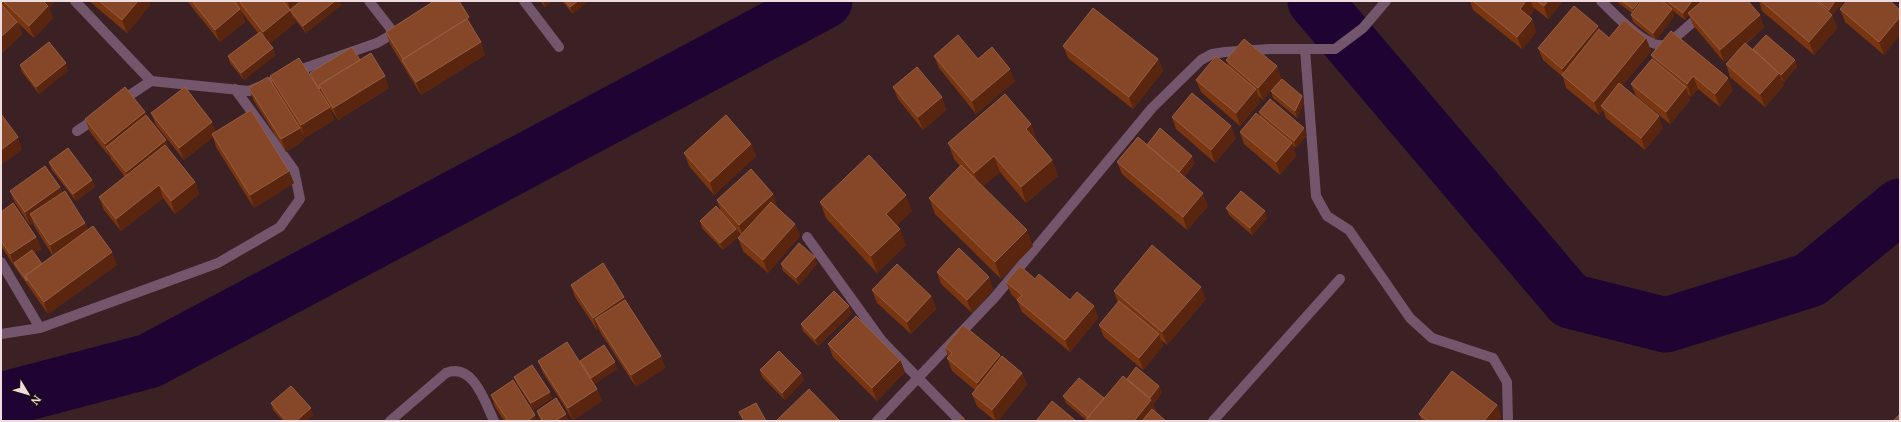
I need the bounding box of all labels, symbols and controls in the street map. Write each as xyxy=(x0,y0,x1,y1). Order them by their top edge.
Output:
north arrow xyxy=(8,374,48,414)
text: N xyxy=(27,392,45,409)

